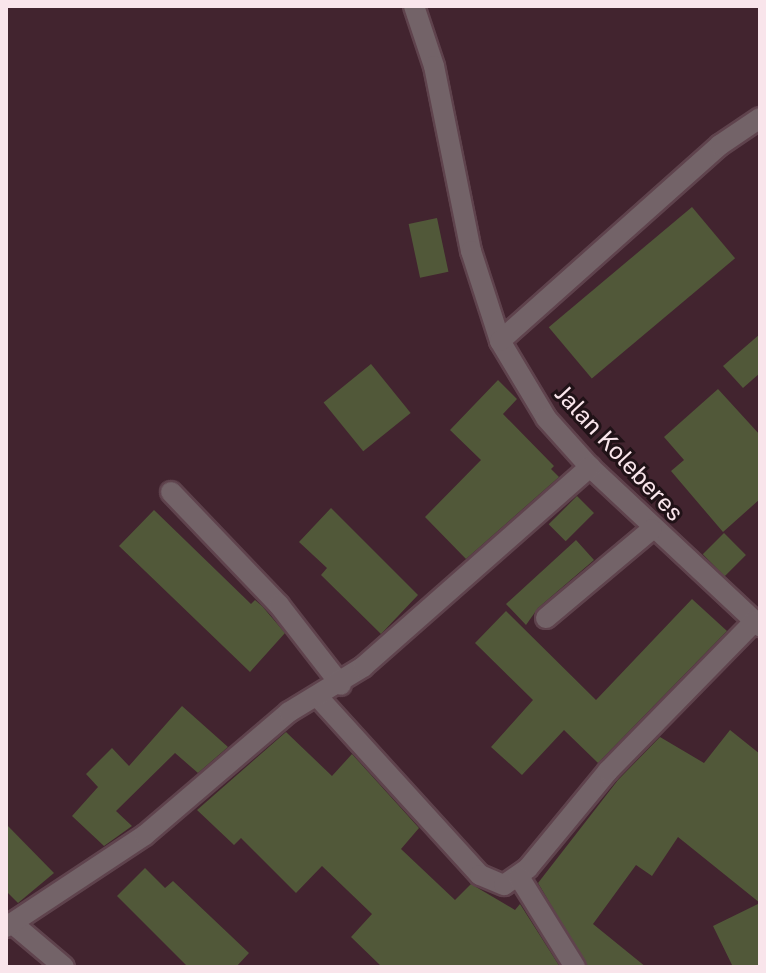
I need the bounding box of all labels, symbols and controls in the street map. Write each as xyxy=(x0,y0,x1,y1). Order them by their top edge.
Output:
street label: Jalan Koleberes xyxy=(549,379,689,527)

